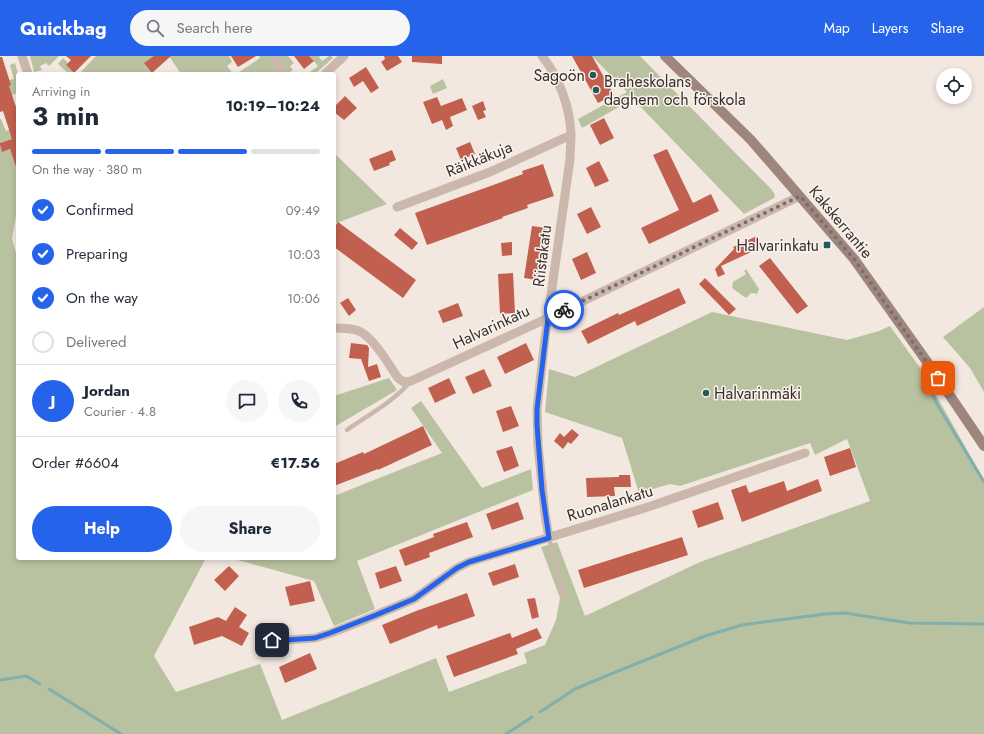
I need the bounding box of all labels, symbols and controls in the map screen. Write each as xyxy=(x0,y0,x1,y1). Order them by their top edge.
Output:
search box xyxy=(130,10,410,46)
text: Quickbag xyxy=(20,15,106,42)
icon: search xyxy=(144,17,166,39)
text: Search here xyxy=(176,17,252,39)
text: Map xyxy=(824,18,850,38)
text: Layers xyxy=(872,18,908,38)
text: Share xyxy=(930,18,964,38)
place label: Sagoön xyxy=(534,64,585,87)
map controls xyxy=(936,68,972,104)
button: locate xyxy=(936,68,972,104)
marker: Sagoön xyxy=(588,70,598,80)
place label: Braheskolans daghem och förskola xyxy=(604,70,746,111)
text: Arriving in xyxy=(32,82,90,101)
marker: Braheskolans daghem och förskola xyxy=(591,85,601,95)
text: 10:19–10:24 xyxy=(225,95,320,117)
text: 3 min xyxy=(32,97,99,135)
street label: Räikkäkuja xyxy=(442,135,516,183)
text: On the way · 380 m xyxy=(32,160,142,179)
street label: Kakskerrantie xyxy=(804,181,878,263)
icon: check xyxy=(32,199,54,221)
text: Confirmed xyxy=(66,199,134,221)
text: 09:49 xyxy=(286,201,320,220)
street label: Riistakatu xyxy=(527,224,557,288)
place label: Halvarinkatu xyxy=(736,234,819,257)
marker: Halvarinkatu xyxy=(822,240,832,250)
icon: check xyxy=(32,243,54,265)
text: Preparing xyxy=(66,243,128,265)
text: 10:03 xyxy=(288,245,320,264)
icon: check xyxy=(32,287,54,309)
text: On the way xyxy=(66,287,138,309)
text: 10:06 xyxy=(287,289,320,308)
courier xyxy=(544,290,584,330)
street label: Halvarinkatu xyxy=(449,299,533,355)
icon: bike xyxy=(553,299,575,321)
text: Delivered xyxy=(66,331,127,353)
pin xyxy=(921,361,955,395)
icon: bag xyxy=(927,367,949,389)
text: Jordan xyxy=(84,380,130,402)
button: chat xyxy=(226,380,268,422)
button: phone xyxy=(278,380,320,422)
place label: Halvarinmäki xyxy=(714,382,801,405)
marker: Halvarinmäki xyxy=(701,388,711,398)
text: J xyxy=(51,390,55,412)
text: Courier · 4.8 xyxy=(84,402,156,421)
text: Order #6604 xyxy=(32,452,119,474)
text: €17.56 xyxy=(270,452,320,474)
street label: Ruonalankatu xyxy=(564,479,656,527)
button: Help xyxy=(32,506,172,552)
button: Share xyxy=(180,506,320,552)
pin xyxy=(255,623,289,657)
icon: home xyxy=(261,629,283,651)

